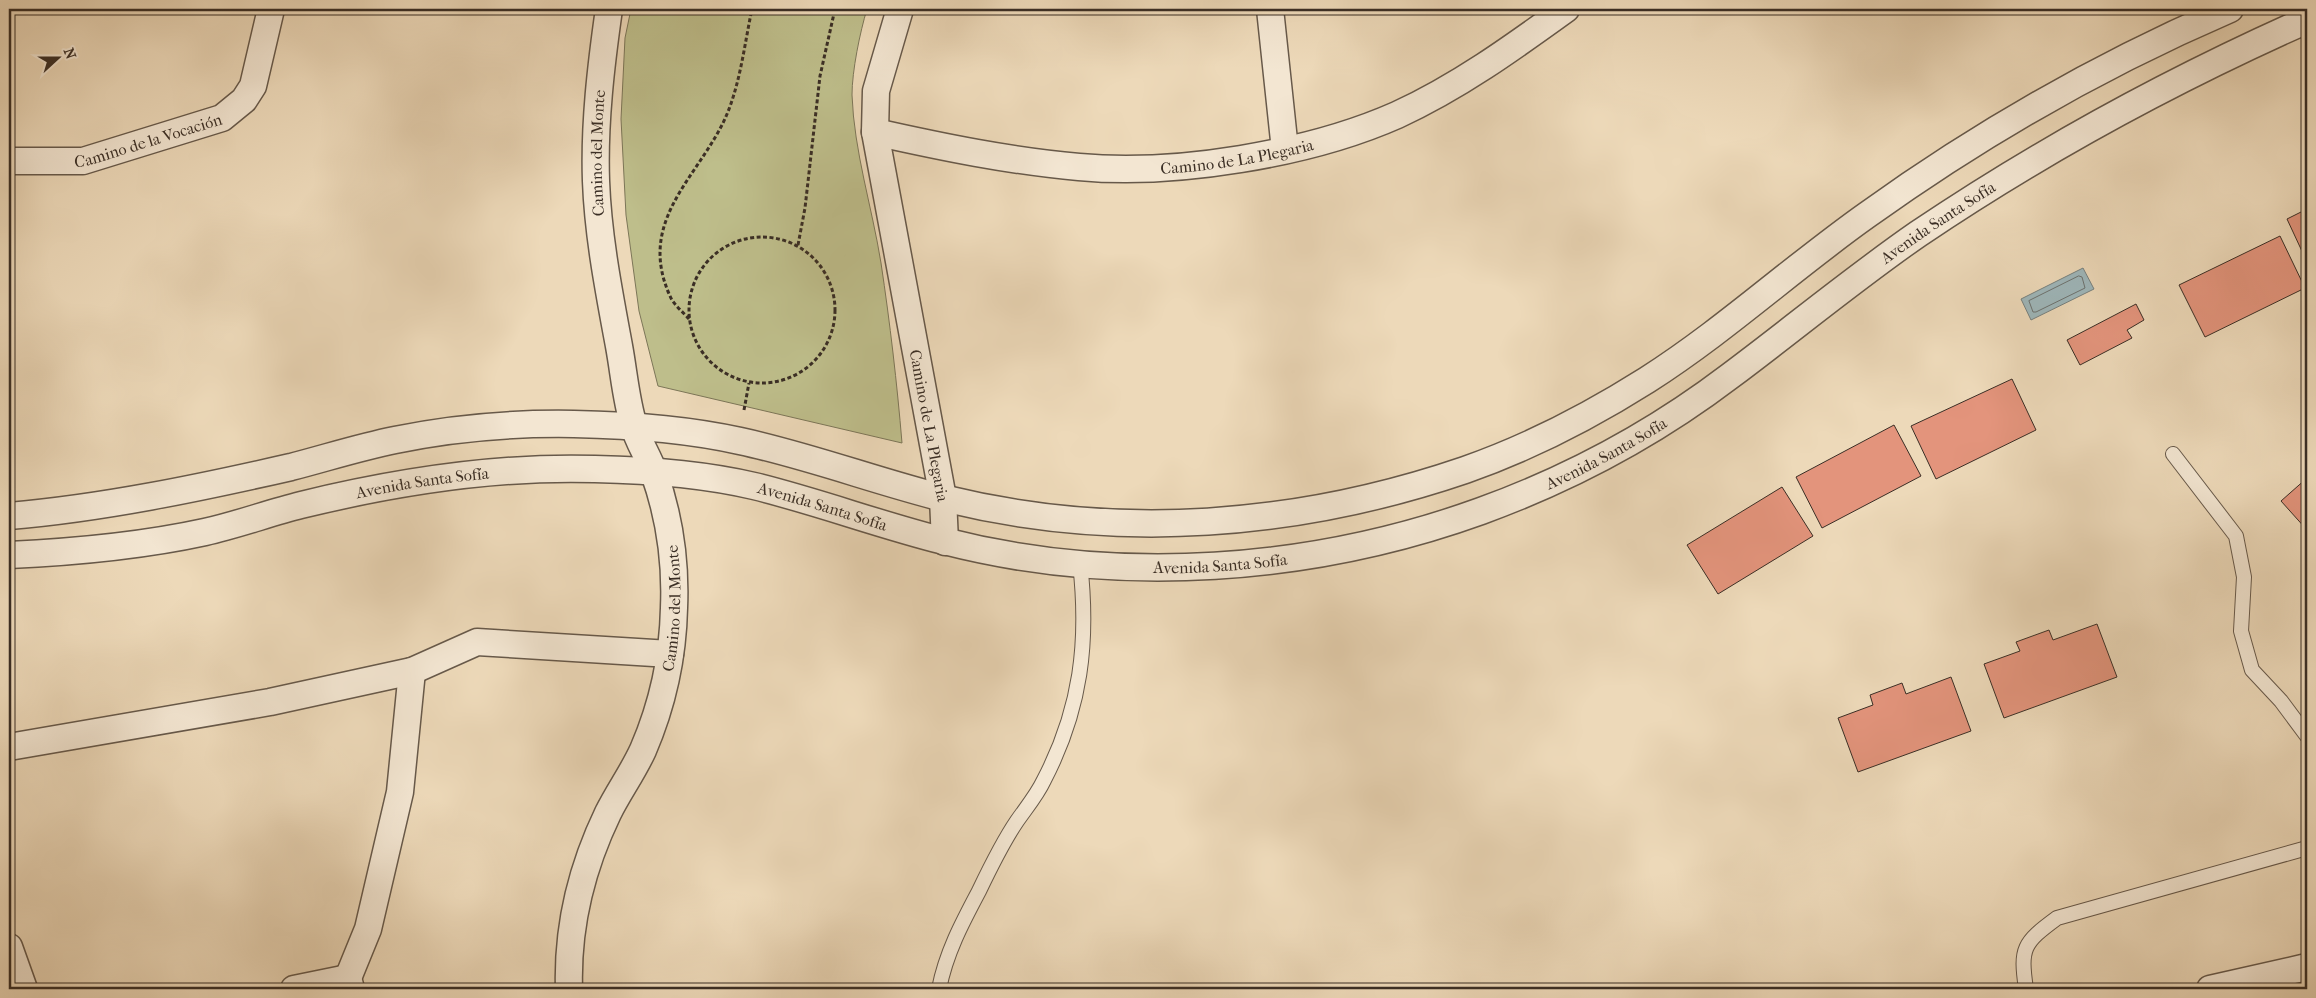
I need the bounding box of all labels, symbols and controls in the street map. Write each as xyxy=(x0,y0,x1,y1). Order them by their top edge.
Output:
north arrow xyxy=(32,32,82,82)
text: N xyxy=(60,46,80,62)
street label: Camino del Monte xyxy=(586,89,609,217)
street label: Camino de la Vocación xyxy=(74,109,225,171)
street label: Camino de La Plegaria xyxy=(1160,134,1316,177)
street label: Avenida Santa Sofía xyxy=(1876,177,1999,268)
street label: Camino de La Plegaria xyxy=(906,348,953,504)
street label: Avenida Santa Sofía xyxy=(1542,413,1670,493)
street label: Avenida Santa Sofía xyxy=(353,463,490,502)
street label: Avenida Santa Sofía xyxy=(755,478,890,534)
street label: Camino del Monte xyxy=(658,544,684,673)
street label: Avenida Santa Sofía xyxy=(1152,549,1289,577)

